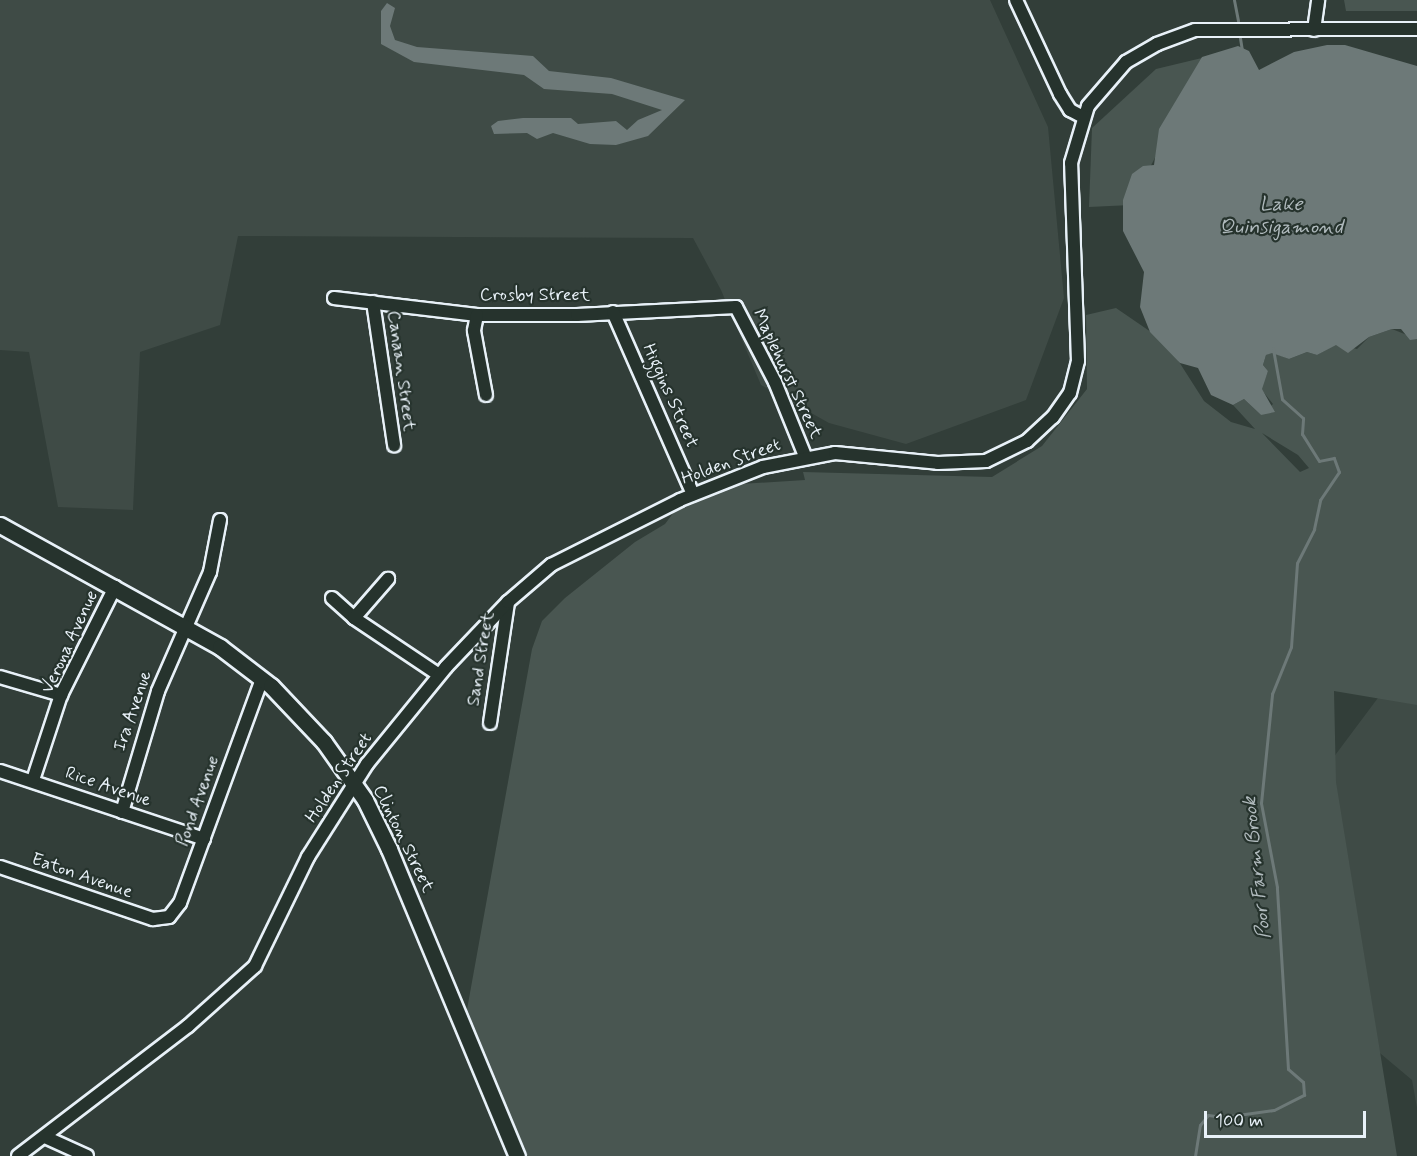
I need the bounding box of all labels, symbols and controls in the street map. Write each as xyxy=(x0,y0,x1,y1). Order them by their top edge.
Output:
water label: Lake Quinsigamond xyxy=(1219,193,1343,240)
street label: Crosby Street xyxy=(480,284,590,306)
street label: Maplehurst Street xyxy=(748,306,826,442)
street label: Canaan Street xyxy=(382,309,420,433)
street label: Higgins Street xyxy=(638,341,702,451)
street label: Holden Street xyxy=(677,434,785,490)
street label: Verona Avenue xyxy=(36,586,104,698)
street label: Sand Street xyxy=(463,610,499,708)
street label: Ira Avenue xyxy=(109,667,157,755)
street label: Holden Street xyxy=(300,728,378,828)
street label: Pond Avenue xyxy=(171,752,225,850)
street label: Rice Avenue xyxy=(61,762,155,812)
street label: Clinton Street xyxy=(368,782,438,896)
water label: Poor Farm Brook xyxy=(1238,796,1276,940)
street label: Eaton Avenue xyxy=(28,848,136,904)
scale bar xyxy=(1207,1099,1369,1137)
text: 100 m xyxy=(1215,1109,1263,1133)

